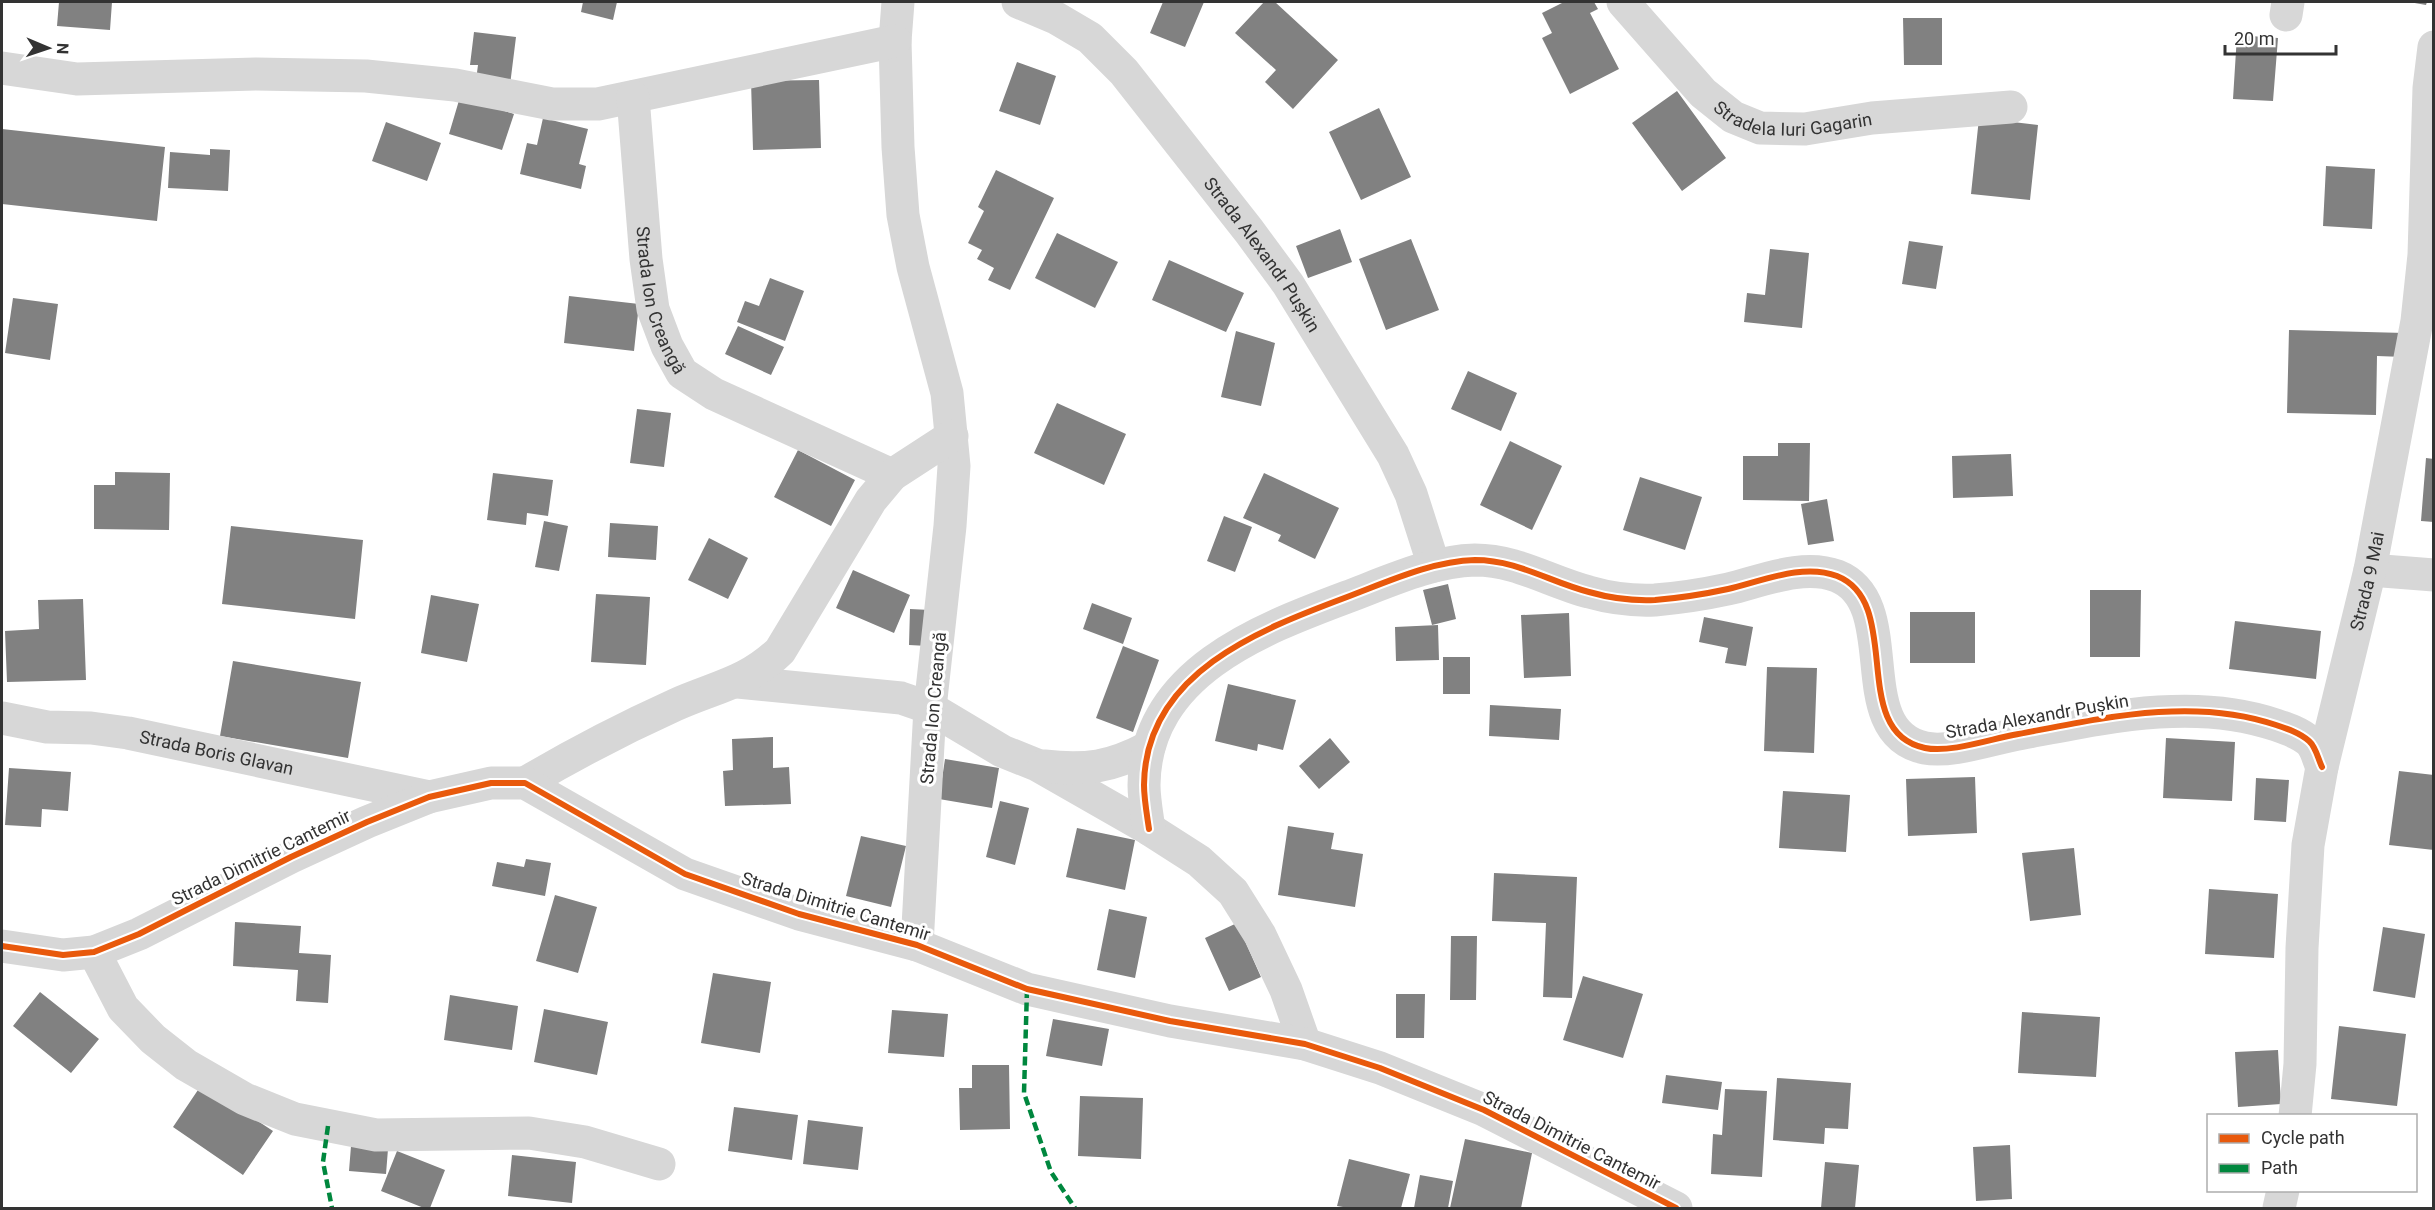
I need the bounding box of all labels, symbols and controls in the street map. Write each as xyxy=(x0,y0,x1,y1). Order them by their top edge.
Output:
north arrow xyxy=(18,18,78,78)
scale bar xyxy=(2225,18,2336,56)
text: 20 m xyxy=(2234,28,2274,49)
text: N xyxy=(53,43,72,54)
street label: Stradela Iuri Gagarin xyxy=(1710,96,1873,140)
street label: Strada Alexandr Pușkin xyxy=(1200,173,1325,336)
street label: Strada Ion Creangă xyxy=(633,225,691,377)
street label: Strada 9 Mai xyxy=(2345,530,2388,633)
street label: Strada Ion Creangă xyxy=(916,631,950,785)
street label: Strada Alexandr Pușkin xyxy=(1944,690,2130,743)
street label: Strada Boris Glavan xyxy=(138,725,296,778)
street label: Strada Dimitrie Cantemir xyxy=(168,805,354,909)
street label: Strada Dimitrie Cantemir xyxy=(739,867,933,945)
street label: Strada Dimitrie Cantemir xyxy=(1480,1086,1664,1194)
legend xyxy=(2207,1114,2417,1192)
text: Cycle path xyxy=(2261,1127,2345,1148)
text: Path xyxy=(2261,1157,2298,1178)

